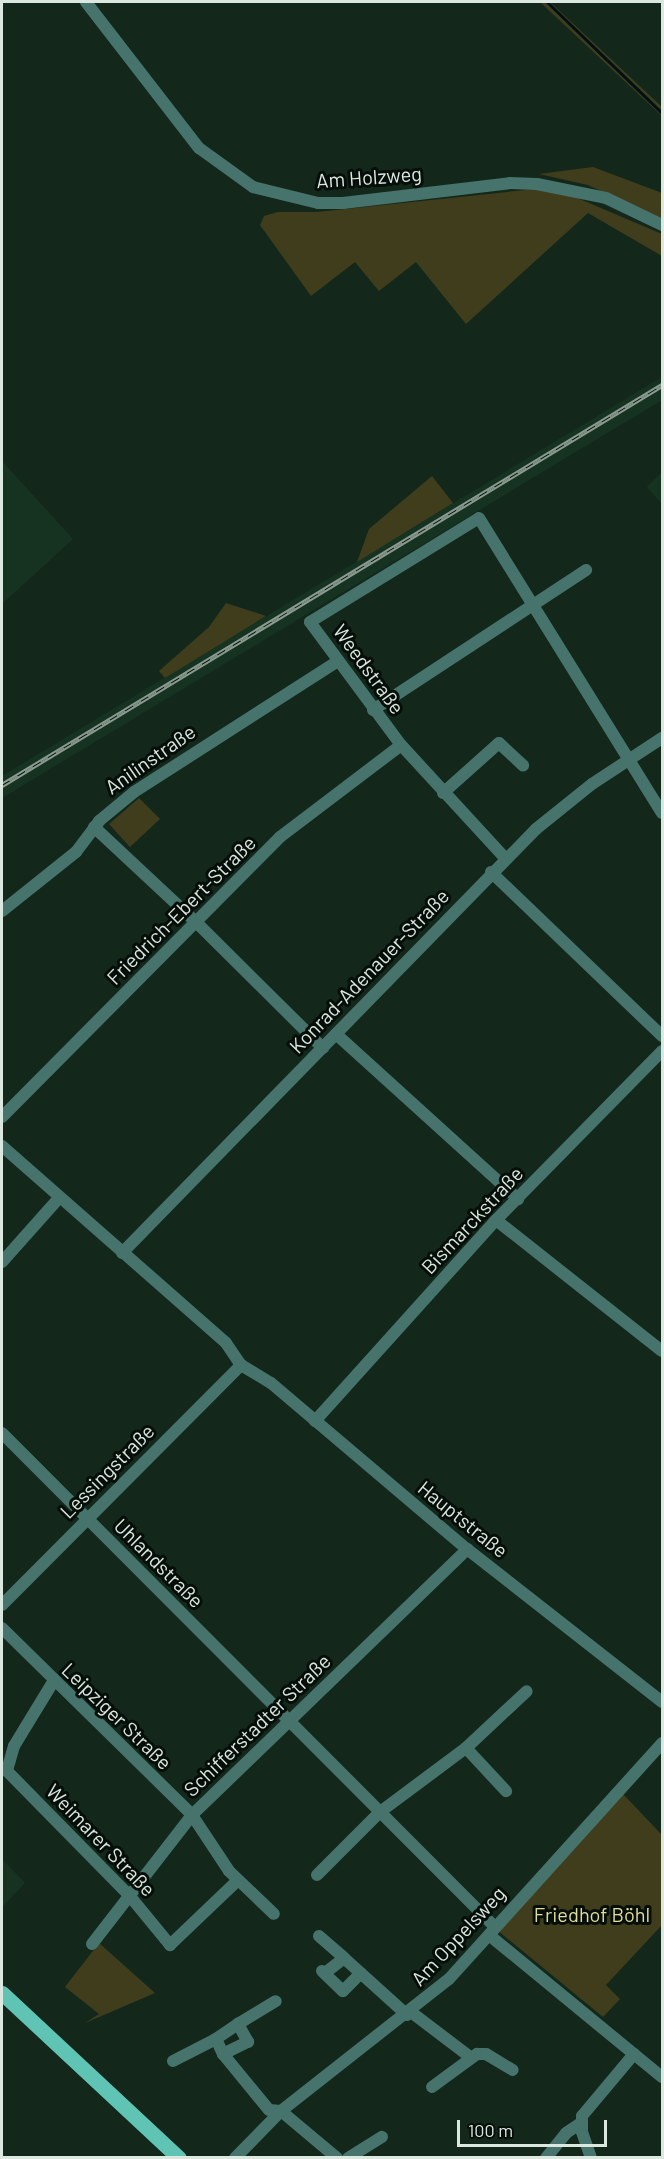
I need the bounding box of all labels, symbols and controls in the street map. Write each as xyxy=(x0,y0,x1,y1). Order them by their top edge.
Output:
street label: Am Holzweg xyxy=(315,161,423,193)
street label: Weedstraße xyxy=(328,619,410,719)
street label: Anilinstraße xyxy=(100,719,200,799)
street label: Friedrich-Ebert-Straße xyxy=(102,831,260,989)
street label: Konrad-Adenauer-Straße xyxy=(284,884,454,1058)
street label: Bismarckstraße xyxy=(416,1161,528,1279)
street label: Lessingstraße xyxy=(55,1419,159,1523)
street label: Hauptstraße xyxy=(413,1476,513,1562)
street label: Uhlandstraße xyxy=(109,1513,209,1613)
street label: Schifferstadter Straße xyxy=(179,1649,335,1801)
street label: Leipziger Straße xyxy=(57,1658,177,1774)
street label: Weimarer Straße xyxy=(42,1779,160,1901)
street label: Am Oppelsweg xyxy=(406,1881,510,1991)
park label: Friedhof Böhl xyxy=(534,1902,650,1926)
scale bar xyxy=(460,2108,610,2146)
text: 100 m xyxy=(468,2119,513,2141)

